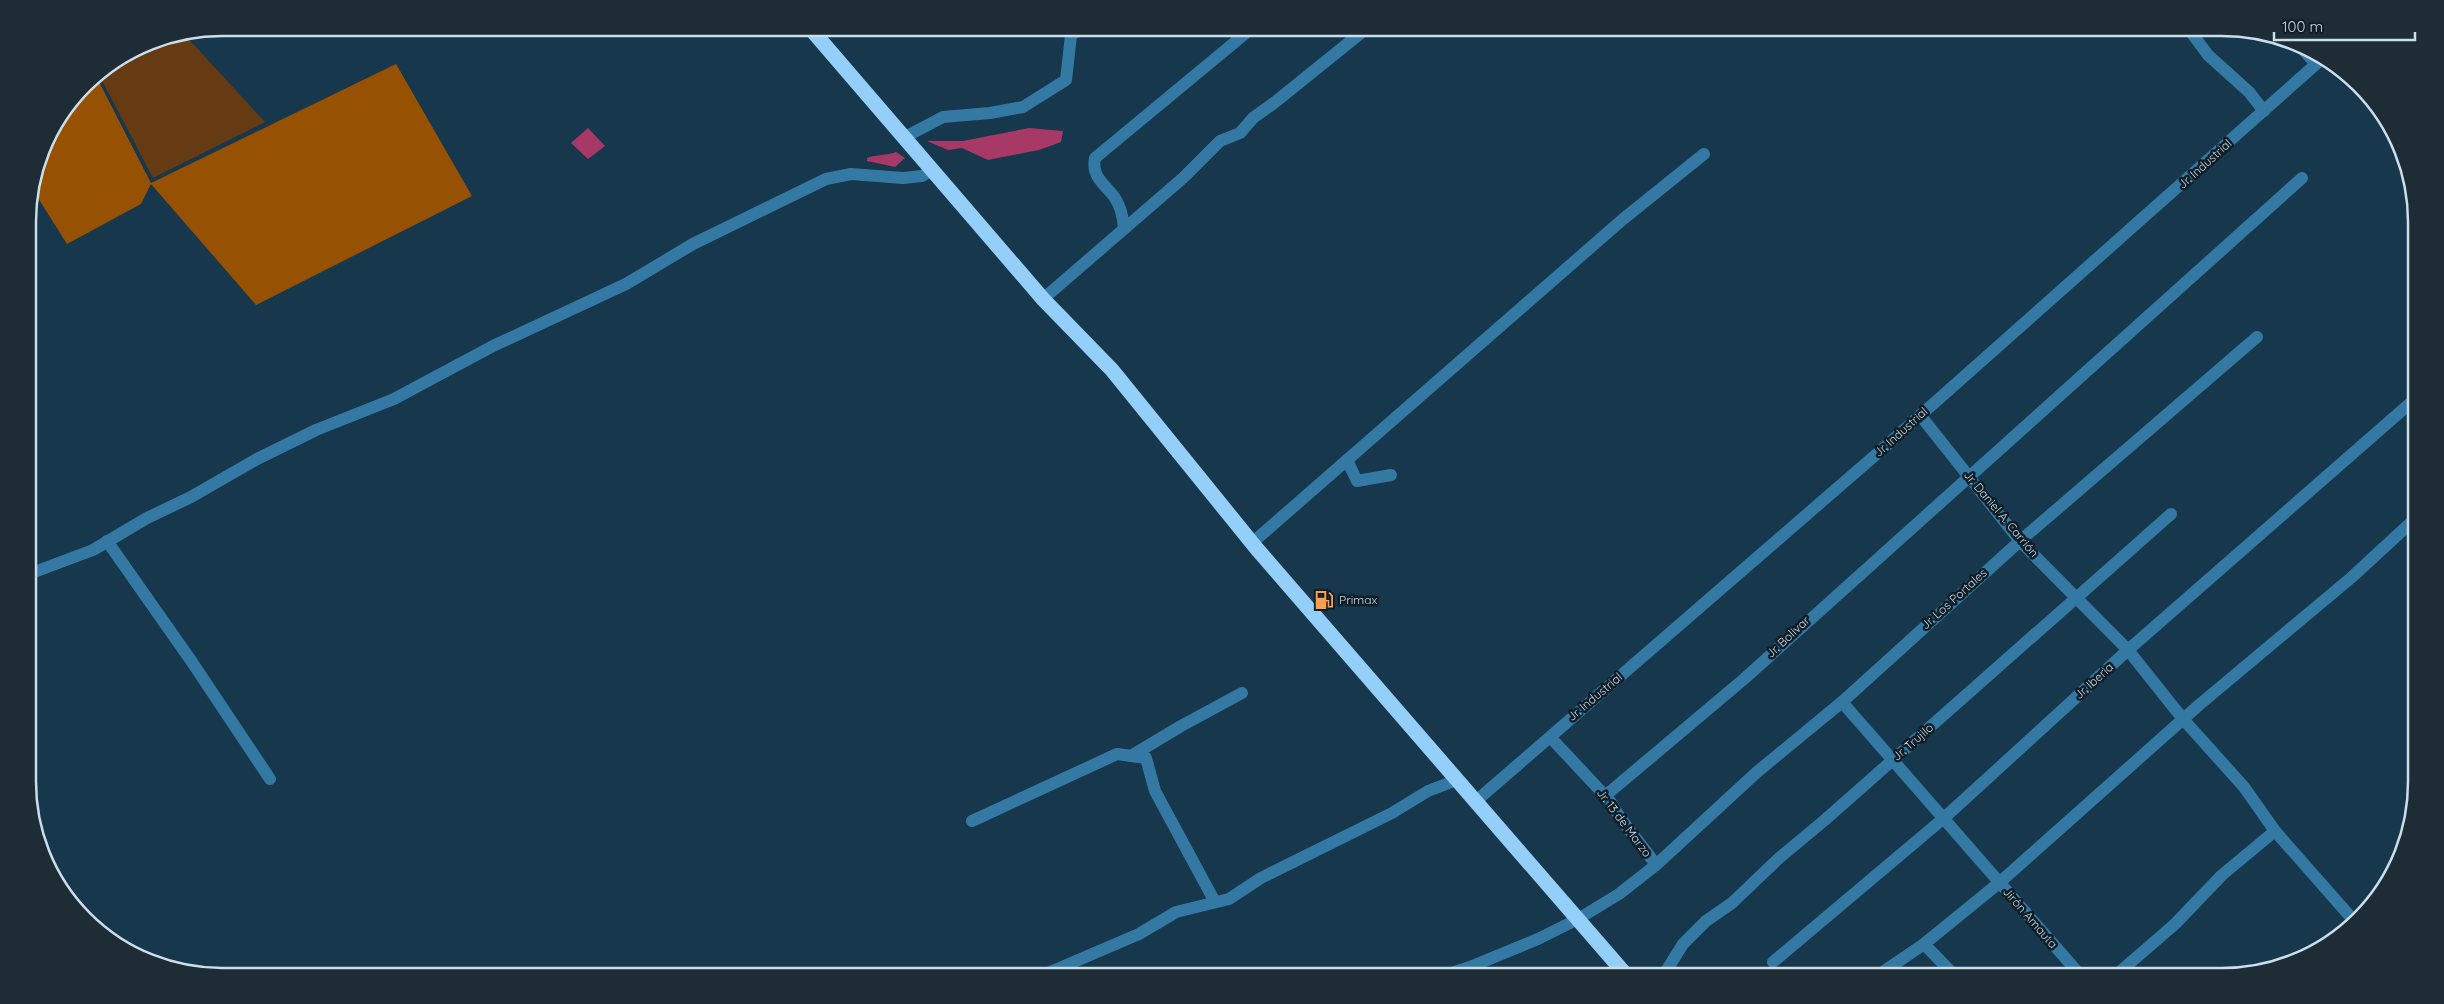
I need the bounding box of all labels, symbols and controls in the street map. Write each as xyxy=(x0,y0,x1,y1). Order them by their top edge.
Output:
scale bar xyxy=(2274,10,2415,42)
text: 100 m xyxy=(2282,17,2323,36)
street label: Jr. Industrial xyxy=(2175,136,2235,192)
street label: Jr. Industrial xyxy=(1871,404,1931,460)
street label: Jr. Daniel A. Carrión xyxy=(1961,467,2042,560)
street label: Jr. Los Portales xyxy=(1918,565,1990,632)
fuel station icon: Primax xyxy=(1313,589,1335,611)
place label: Primax xyxy=(1339,592,1378,607)
street label: Jr. Bolivar xyxy=(1763,612,1813,661)
street label: Jr. Iberia xyxy=(2071,659,2116,702)
street label: Jr. Industrial xyxy=(1564,669,1625,724)
street label: Jr. Trujilo xyxy=(1889,720,1936,763)
street label: Jr. 13 de Marzo xyxy=(1594,786,1655,860)
street label: Jirón Amauta xyxy=(2000,884,2061,951)

